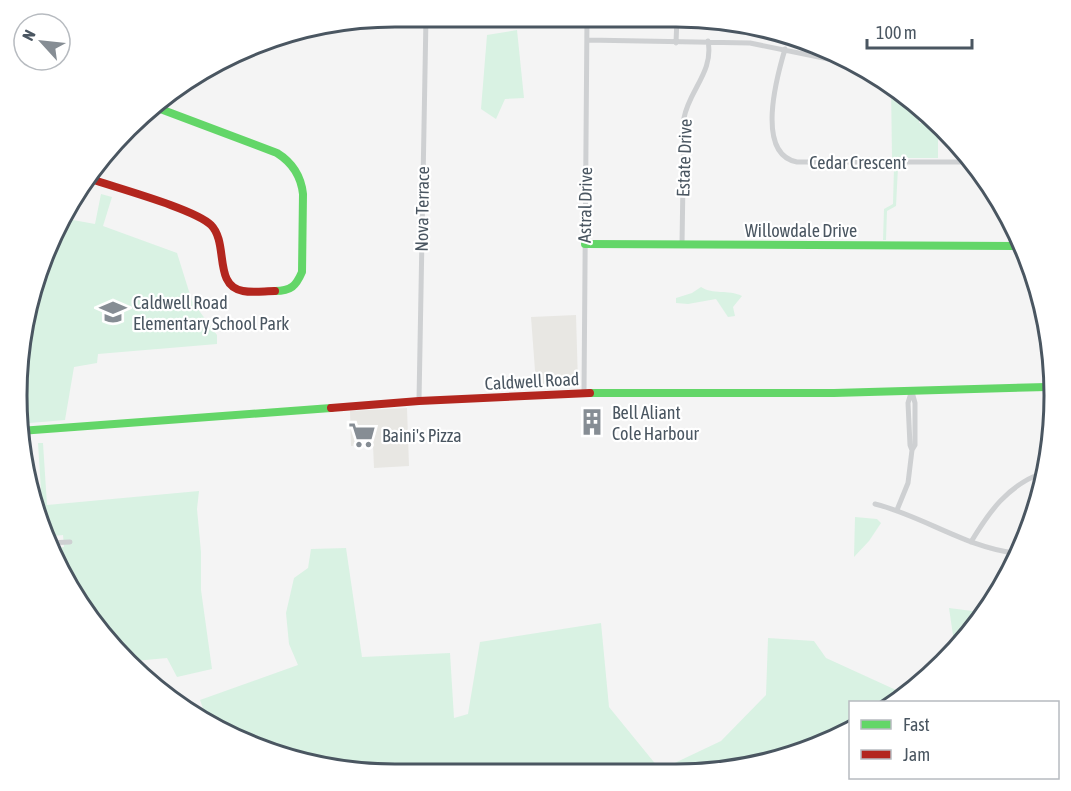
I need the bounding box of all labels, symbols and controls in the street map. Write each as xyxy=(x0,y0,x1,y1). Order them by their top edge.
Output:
north arrow xyxy=(12,12,72,72)
scale bar xyxy=(867,12,972,50)
text: 100 m xyxy=(876,22,917,43)
text: N xyxy=(18,27,39,43)
street label: Estate Drive xyxy=(672,119,696,197)
street label: Cedar Crescent xyxy=(809,152,907,173)
street label: Nova Terrace xyxy=(411,166,433,252)
street label: Astral Drive xyxy=(574,167,596,243)
street label: Willowdale Drive xyxy=(745,220,857,241)
place label: Caldwell Road Elementary School Park xyxy=(133,292,289,334)
school or university icon: Caldwell Road Elementary School Park xyxy=(98,297,128,327)
street label: Caldwell Road xyxy=(484,368,580,394)
place label: Bell Aliant Cole Harbour xyxy=(612,402,700,444)
building icon: Bell Aliant Cole Harbour xyxy=(577,407,607,437)
supermarket icon: Baini's Pizza xyxy=(347,420,377,450)
place label: Baini's Pizza xyxy=(382,425,462,446)
legend xyxy=(849,701,1059,779)
text: Fast xyxy=(903,714,930,735)
text: Jam xyxy=(903,744,930,765)

